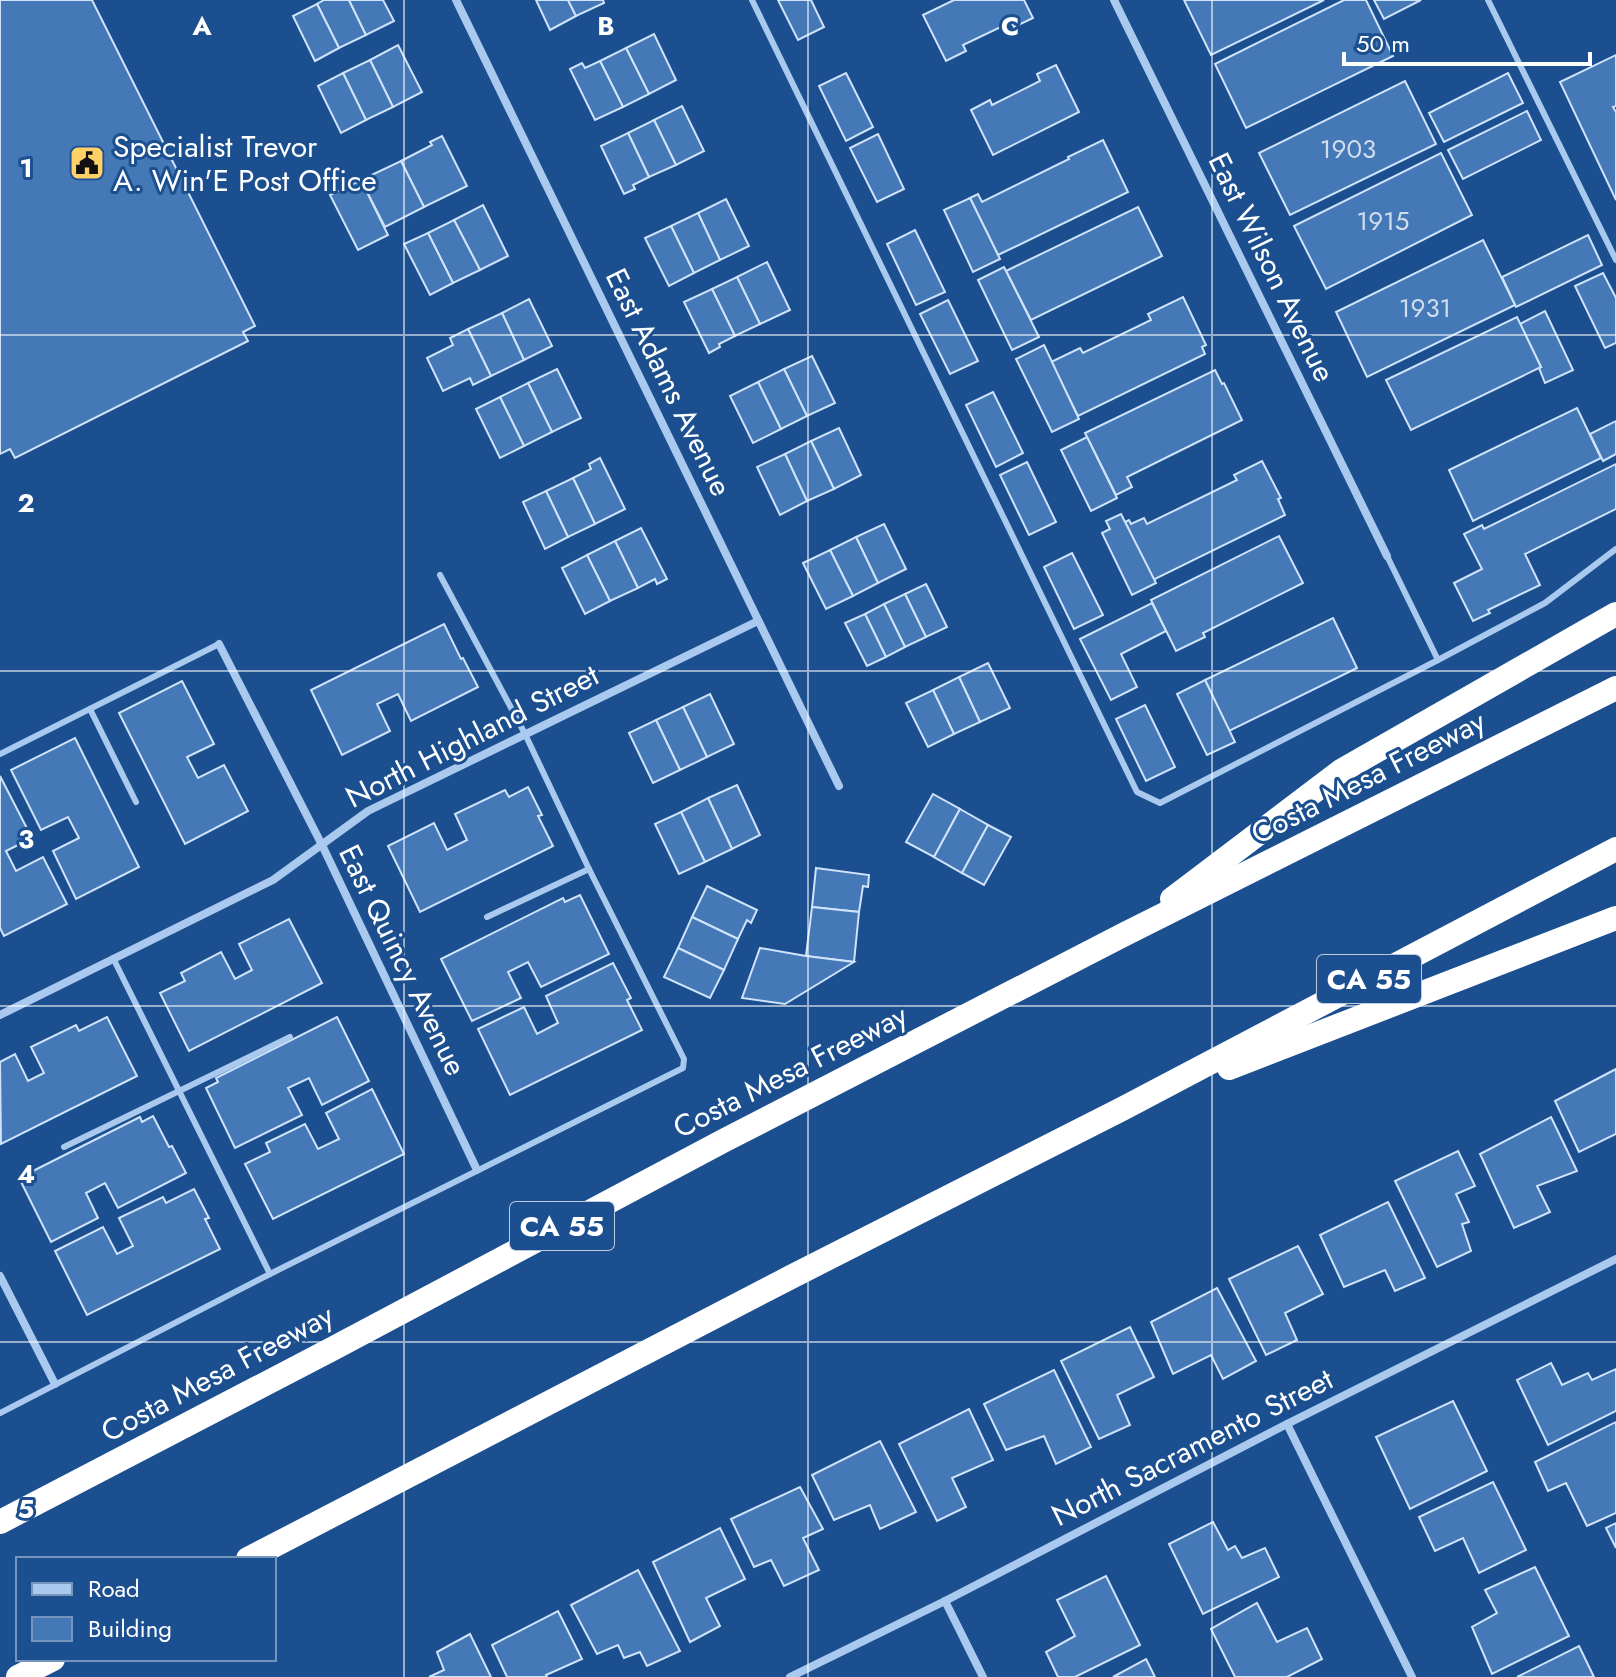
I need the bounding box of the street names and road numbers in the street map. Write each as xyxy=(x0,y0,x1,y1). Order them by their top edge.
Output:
street label: East Wilson Avenue xyxy=(1198,145,1346,389)
street label: East Adams Avenue xyxy=(595,261,743,503)
street label: North Highland Street xyxy=(338,653,607,818)
street label: Costa Mesa Freeway xyxy=(1244,699,1493,855)
street label: East Quincy Avenue xyxy=(328,837,478,1083)
road number: CA 55 xyxy=(1317,955,1421,1003)
street label: Costa Mesa Freeway xyxy=(666,993,915,1149)
road number: CA 55 xyxy=(510,1202,614,1250)
street label: Costa Mesa Freeway xyxy=(93,1293,341,1452)
street label: North Sacramento Street xyxy=(1044,1357,1341,1537)

